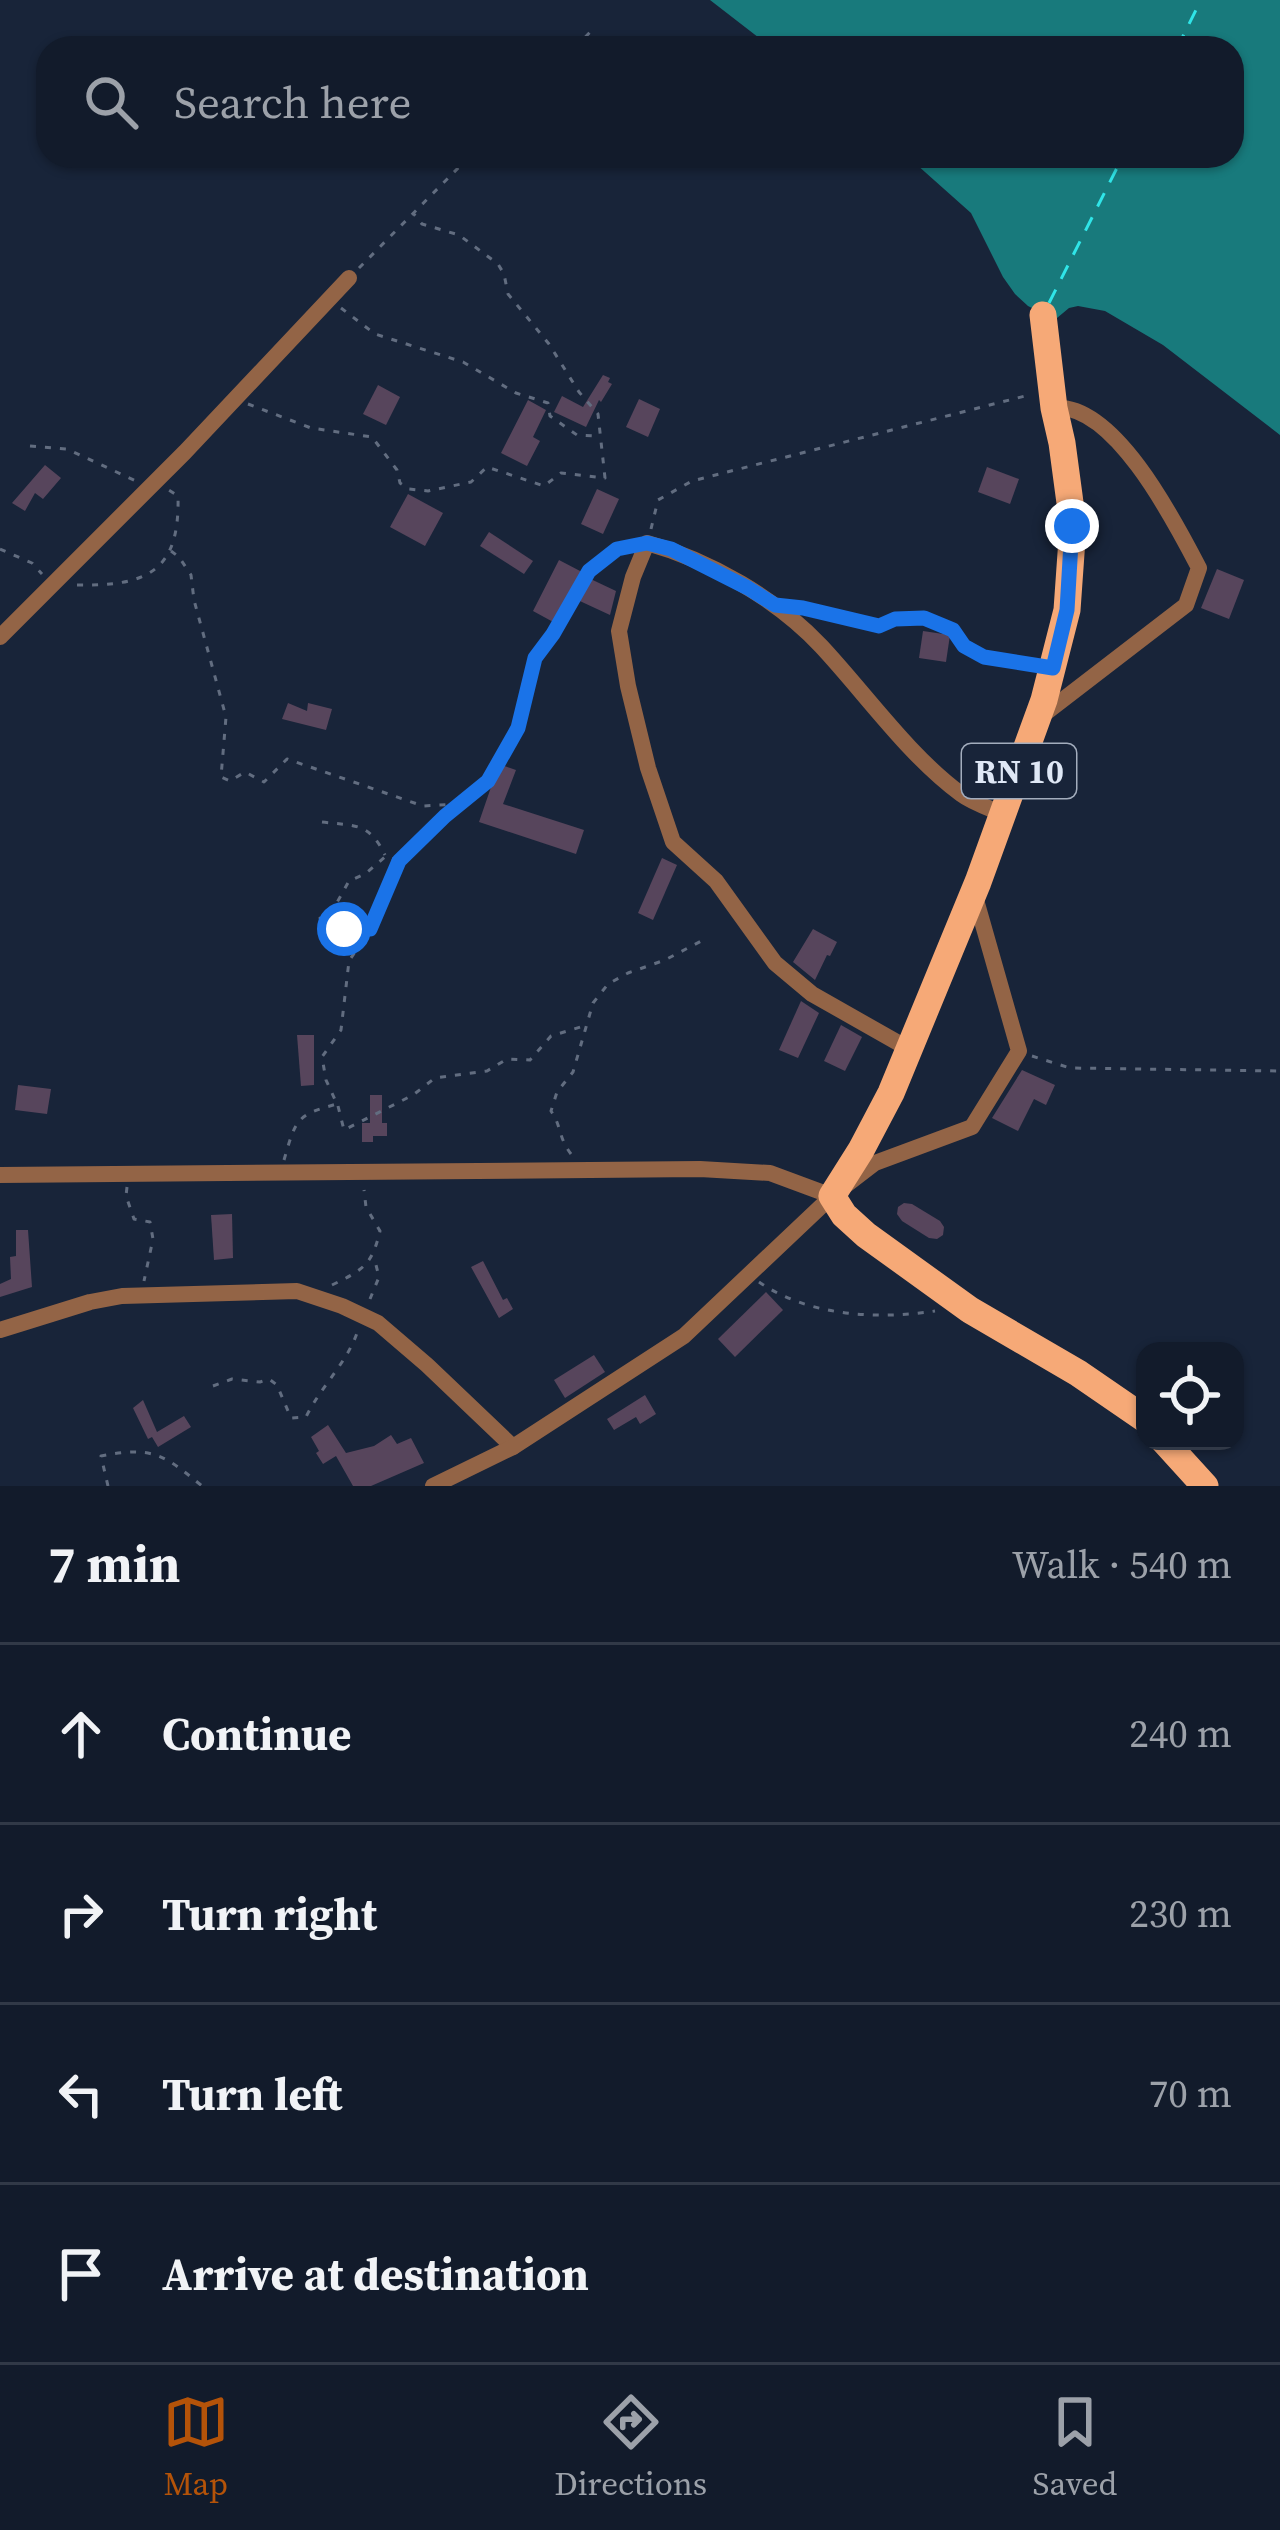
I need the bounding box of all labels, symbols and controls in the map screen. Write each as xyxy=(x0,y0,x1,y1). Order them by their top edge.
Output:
search box xyxy=(36,36,1244,168)
icon: search xyxy=(78,69,144,135)
text: Search here xyxy=(174,71,411,133)
route end xyxy=(1045,499,1099,553)
road number: RN 10 xyxy=(962,744,1076,798)
route start xyxy=(317,902,371,956)
map controls xyxy=(1136,1342,1244,1450)
button: locate xyxy=(1136,1342,1244,1450)
text: 7 min xyxy=(48,1529,180,1599)
text: Walk · 540 m xyxy=(1012,1538,1232,1591)
icon: ahead xyxy=(48,1701,114,1767)
text: Continue xyxy=(162,1703,351,1765)
text: 240 m xyxy=(1129,1707,1232,1760)
icon: right xyxy=(48,1881,114,1947)
text: Turn right xyxy=(162,1883,377,1945)
text: 230 m xyxy=(1129,1887,1232,1940)
icon: left xyxy=(48,2061,114,2127)
text: Turn left xyxy=(162,2063,342,2125)
text: 70 m xyxy=(1149,2067,1232,2120)
icon: arrive xyxy=(48,2241,114,2307)
text: Arrive at destination xyxy=(162,2243,589,2305)
tab: Map xyxy=(163,2389,229,2506)
tab: Directions xyxy=(554,2389,707,2506)
tab: Saved xyxy=(1033,2389,1117,2506)

